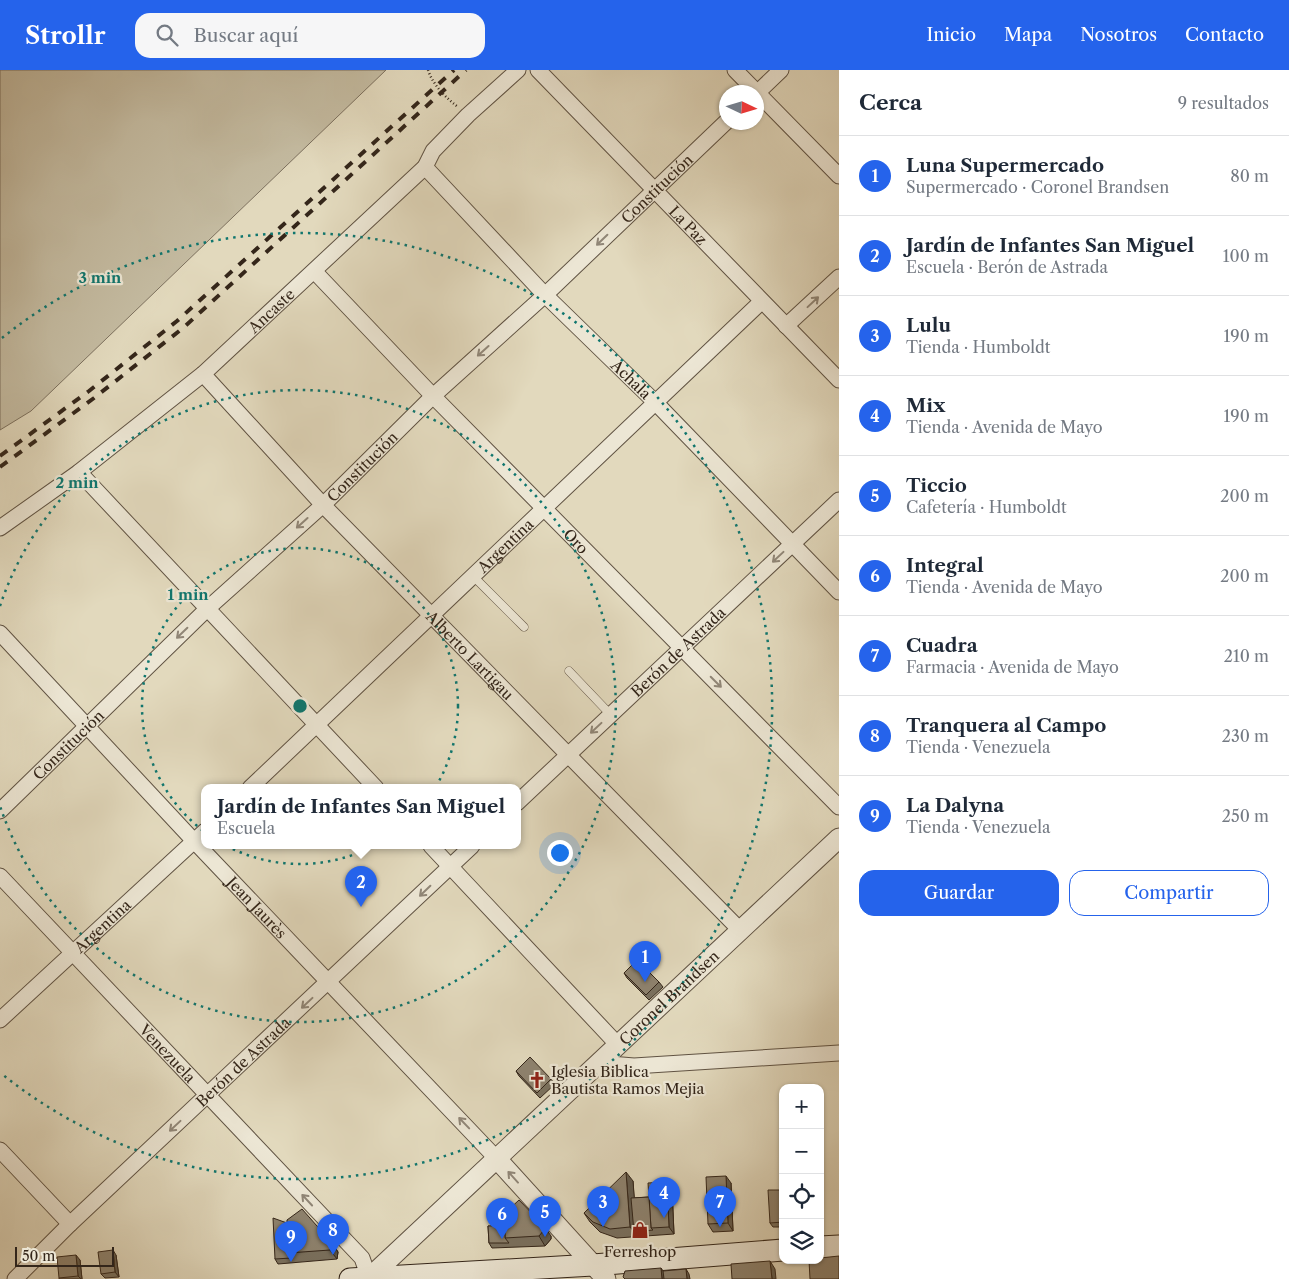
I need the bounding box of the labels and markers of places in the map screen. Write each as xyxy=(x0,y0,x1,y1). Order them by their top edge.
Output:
centre of rings xyxy=(291,697,309,715)
pin: 2 xyxy=(345,866,377,907)
pin: 1 xyxy=(629,941,661,982)
place label: Iglesia Biblica Bautista Ramos Mejia xyxy=(551,1062,705,1098)
church icon: Iglesia Biblica Bautista Ramos Mejia xyxy=(527,1070,547,1090)
pin: 4 xyxy=(648,1177,680,1218)
pin: 3 xyxy=(587,1186,619,1227)
pin: 7 xyxy=(704,1186,736,1227)
pin: 5 xyxy=(529,1196,561,1237)
pin: 6 xyxy=(486,1198,518,1239)
pin: 8 xyxy=(317,1214,349,1255)
shop icon: Ferreshop xyxy=(630,1220,650,1240)
pin: 9 xyxy=(275,1221,307,1262)
place label: Ferreshop xyxy=(604,1242,676,1261)

